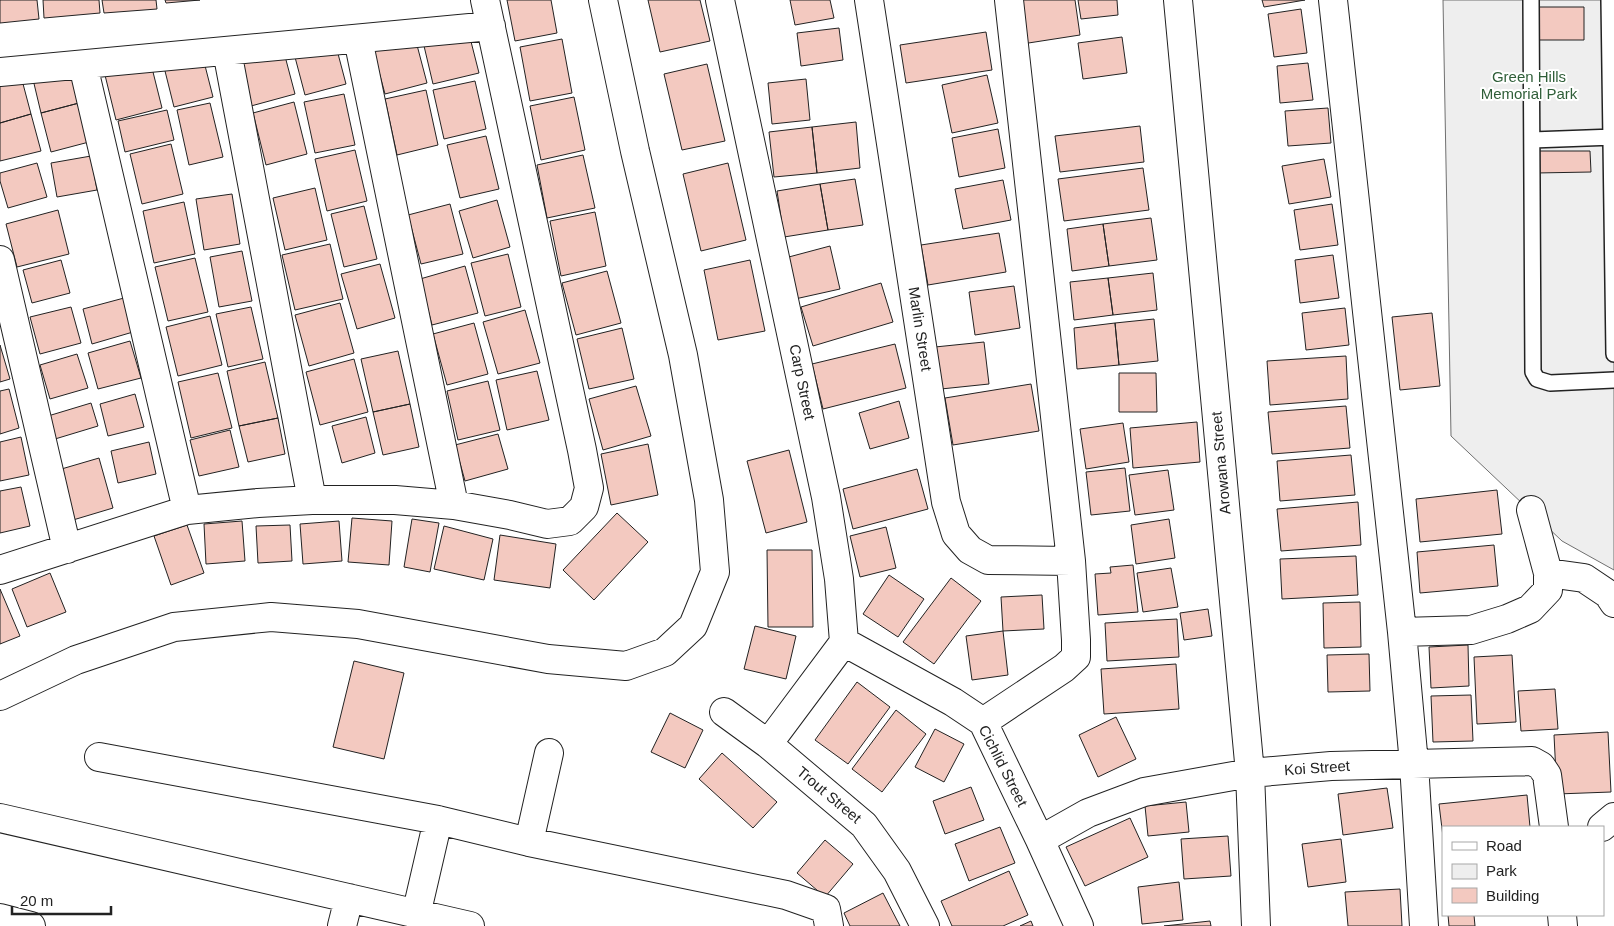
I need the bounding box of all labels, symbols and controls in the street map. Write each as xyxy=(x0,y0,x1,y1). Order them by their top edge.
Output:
park label: Green Hills Memorial Park xyxy=(1481,68,1578,102)
street label: Marlin Street xyxy=(905,286,936,373)
street label: Carp Street xyxy=(786,343,819,422)
street label: Arowana Street xyxy=(1207,410,1233,515)
street label: Cichlid Street xyxy=(976,722,1032,810)
street label: Koi Street xyxy=(1284,757,1351,778)
street label: Trout Street xyxy=(794,763,866,827)
legend xyxy=(1442,826,1604,916)
text: Road xyxy=(1486,837,1522,854)
text: Park xyxy=(1486,862,1517,879)
scale bar xyxy=(12,884,111,916)
text: Building xyxy=(1486,887,1539,904)
text: 20 m xyxy=(20,892,53,909)

